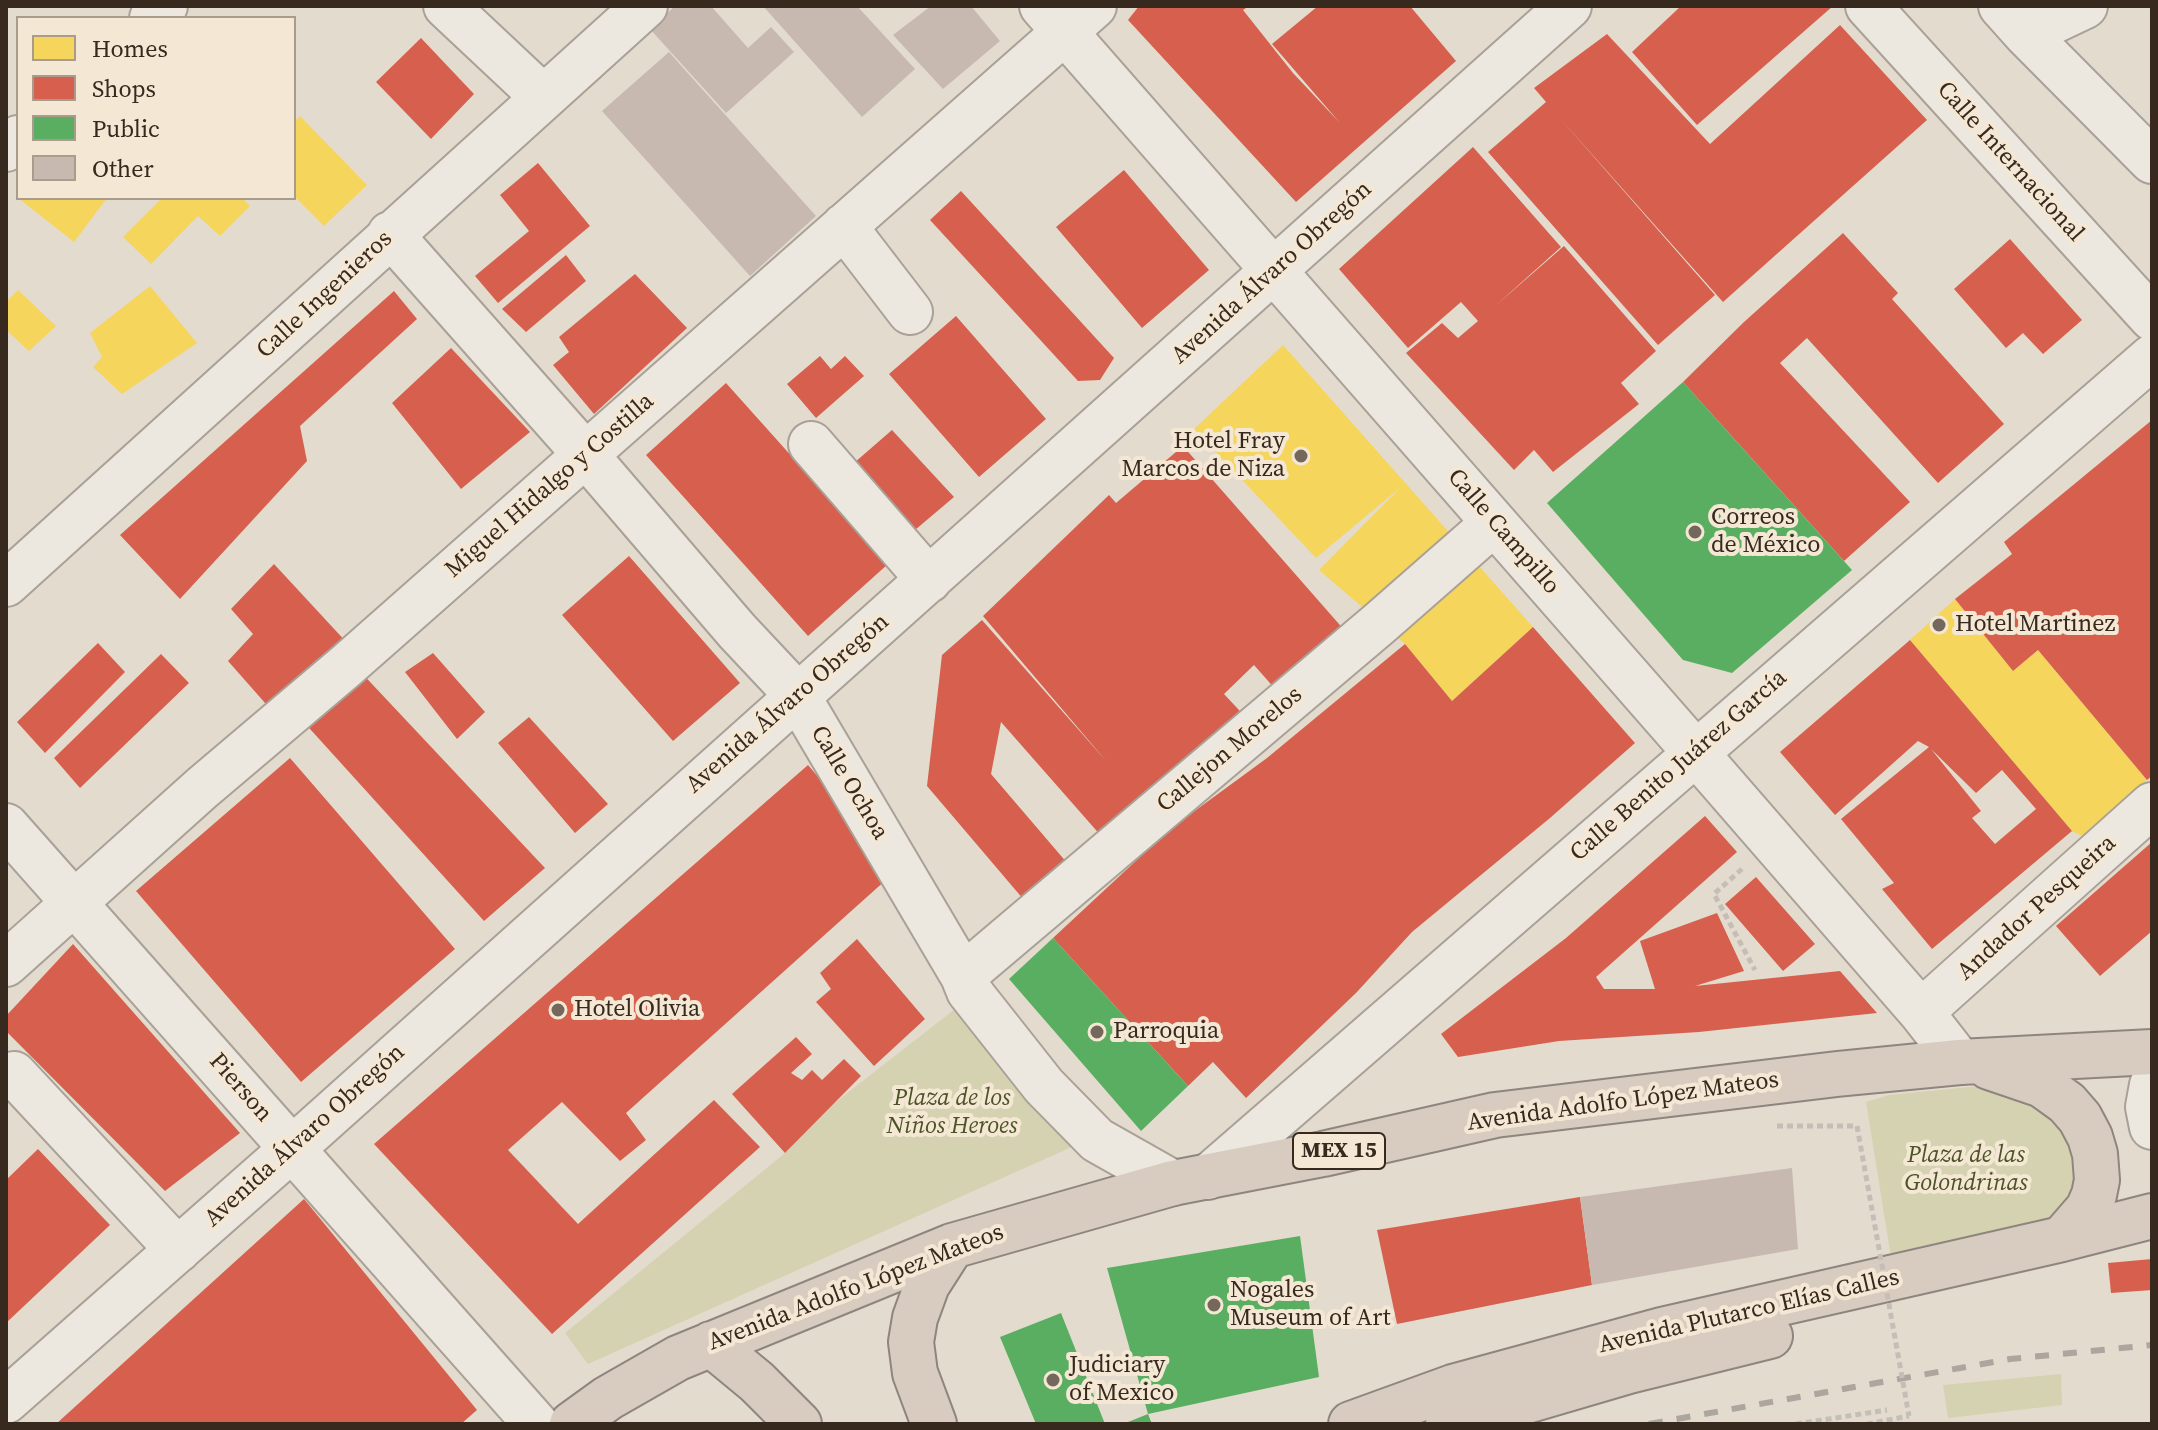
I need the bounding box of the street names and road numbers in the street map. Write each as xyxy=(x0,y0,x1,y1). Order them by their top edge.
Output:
street label: Calle Internacional xyxy=(1930,76,2090,248)
street label: Avenida Álvaro Obregón xyxy=(1166,175,1378,371)
street label: Calle Ingenieros xyxy=(251,225,399,365)
street label: Miguel Hidalgo y Costilla xyxy=(440,388,660,584)
street label: Calle Campillo xyxy=(1441,463,1565,601)
street label: Avenida Álvaro Obregón xyxy=(681,608,895,800)
street label: Calle Benito Juárez García xyxy=(1565,664,1793,868)
street label: Callejon Morelos xyxy=(1151,681,1309,819)
street label: Calle Ochoa xyxy=(804,721,894,845)
street label: Andador Pesqueira xyxy=(1952,829,2122,987)
street label: Avenida Álvaro Obregón xyxy=(199,1038,411,1234)
street label: Pierson xyxy=(202,1048,278,1128)
street label: Avenida Adolfo López Mateos xyxy=(1465,1066,1781,1138)
road number: MEX 15 xyxy=(1293,1133,1385,1169)
street label: Avenida Adolfo López Mateos xyxy=(704,1218,1008,1358)
street label: Avenida Plutarco Elías Calles xyxy=(1596,1263,1902,1361)

